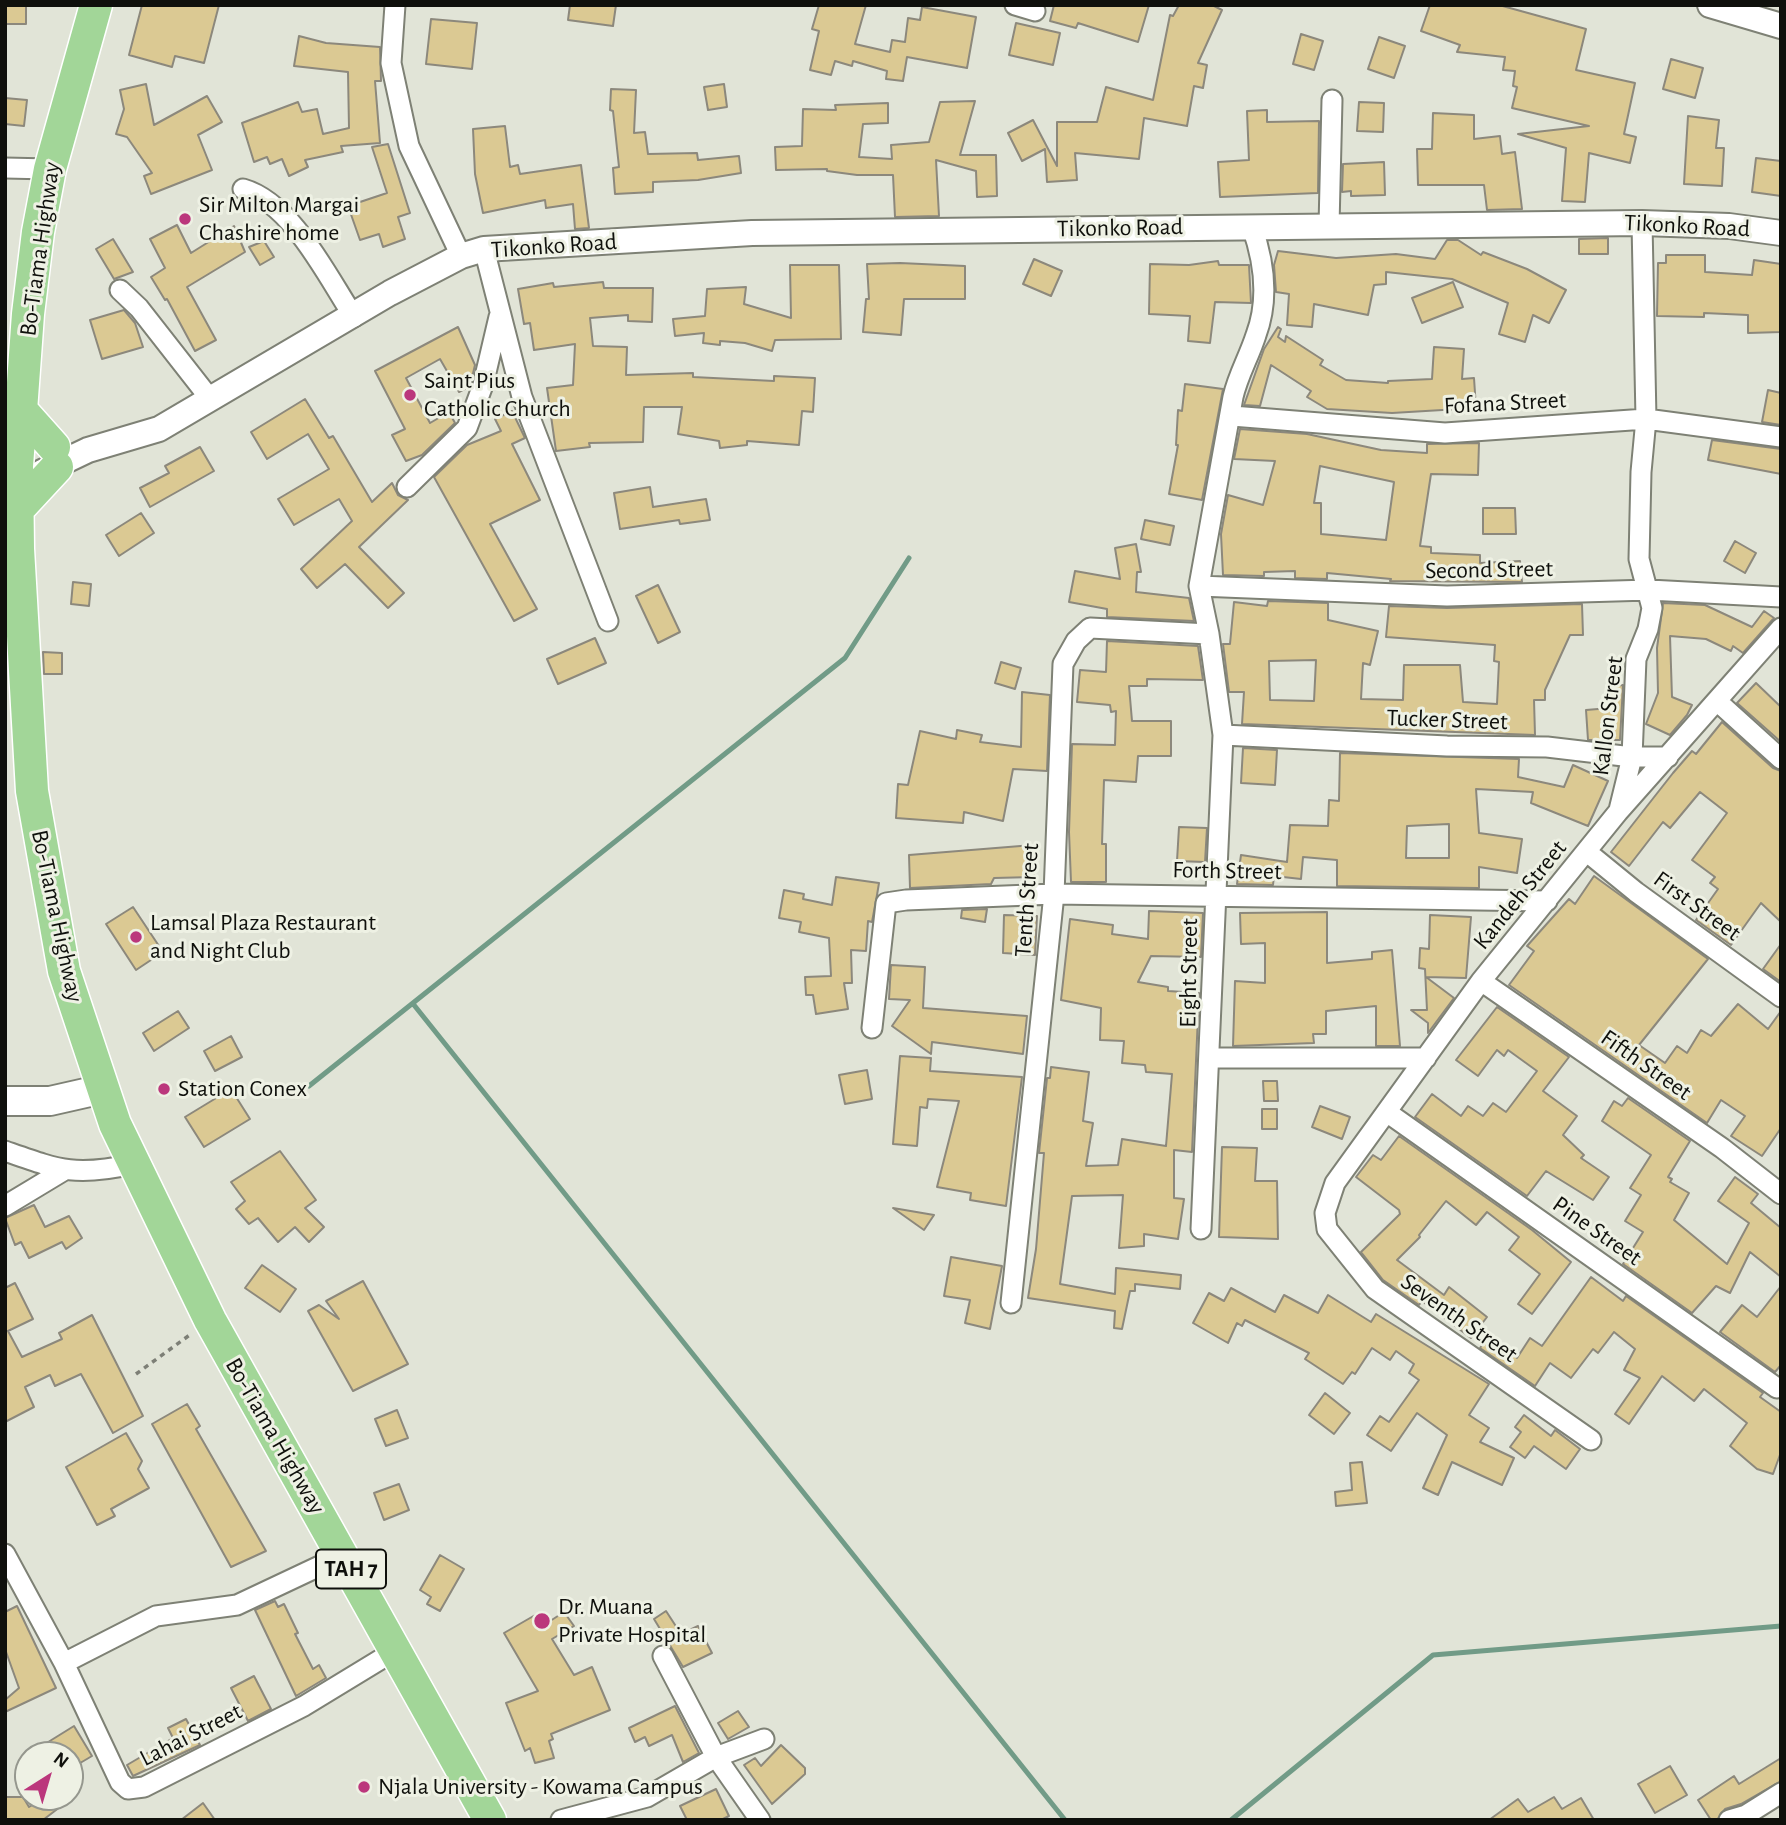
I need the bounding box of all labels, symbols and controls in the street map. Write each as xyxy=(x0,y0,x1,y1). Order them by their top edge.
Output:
street label: Bo-Tiama Highway xyxy=(14,160,66,338)
place label: Sir Milton Margai Chashire home xyxy=(199,191,359,247)
street label: Tikonko Road xyxy=(1623,208,1751,244)
marker: Sir Milton Margai Chashire home xyxy=(177,211,193,227)
street label: Tikonko Road xyxy=(1057,213,1183,243)
street label: Tikonko Road xyxy=(490,227,618,265)
place label: Saint Pius Catholic Church xyxy=(424,367,571,423)
street label: Fofana Street xyxy=(1443,385,1567,421)
marker: Saint Pius Catholic Church xyxy=(402,387,418,403)
street label: Second Street xyxy=(1425,554,1553,586)
street label: Kallon Street xyxy=(1586,655,1630,777)
street label: Tucker Street xyxy=(1386,703,1508,737)
street label: Bo-Tiama Highway xyxy=(25,827,89,1005)
street label: Kandeh Street xyxy=(1467,834,1573,956)
street label: Tenth Street xyxy=(1009,842,1045,958)
street label: Forth Street xyxy=(1172,856,1282,886)
street label: First Street xyxy=(1648,865,1746,947)
place label: Lamsal Plaza Restaurant and Night Club xyxy=(150,909,376,965)
street label: Eight Street xyxy=(1174,918,1204,1028)
marker: Lamsal Plaza Restaurant and Night Club xyxy=(128,929,144,945)
street label: Fifth Street xyxy=(1595,1023,1697,1107)
place label: Station Conex xyxy=(178,1075,307,1103)
marker: Station Conex xyxy=(156,1081,172,1097)
street label: Pine Street xyxy=(1547,1190,1647,1272)
street label: Seventh Street xyxy=(1395,1267,1523,1369)
street label: Bo-Tiama Highway xyxy=(219,1353,331,1519)
road number: TAH 7 xyxy=(316,1550,386,1588)
place label: Dr. Muana Private Hospital xyxy=(558,1593,706,1649)
marker: Dr. Muana Private Hospital xyxy=(532,1611,552,1631)
street label: Lahai Street xyxy=(135,1697,247,1773)
north arrow xyxy=(14,1741,84,1811)
text: N xyxy=(50,1749,72,1772)
place label: Njala University - Kowama Campus xyxy=(378,1773,703,1801)
marker: Njala University - Kowama Campus xyxy=(356,1779,372,1795)

